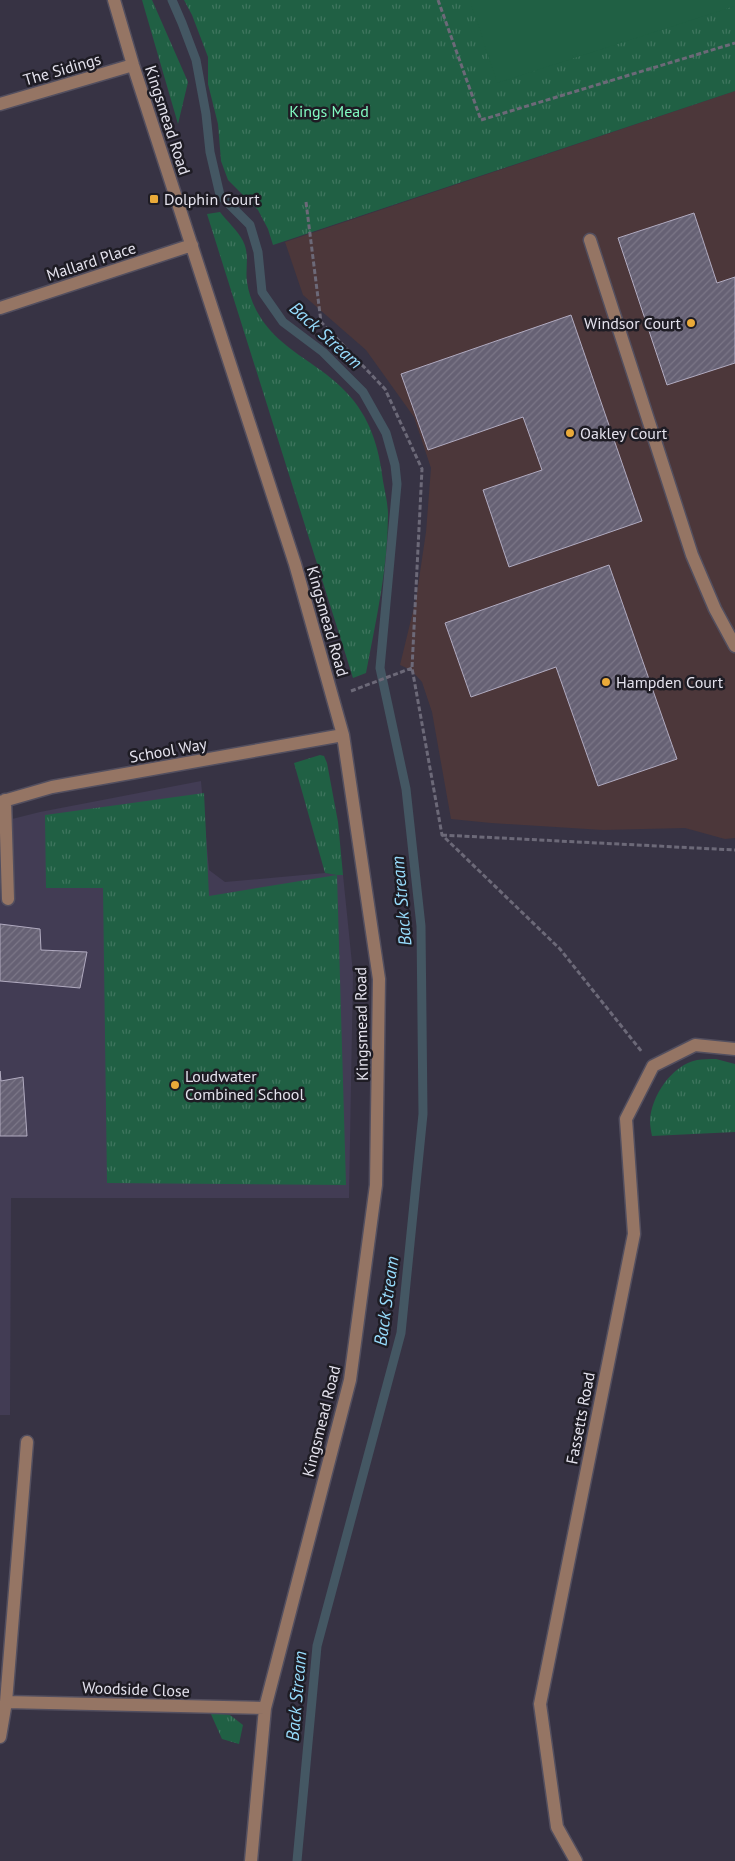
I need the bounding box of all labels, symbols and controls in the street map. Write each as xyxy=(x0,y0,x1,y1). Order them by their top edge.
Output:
street label: The Sidings xyxy=(21,48,103,90)
street label: Kingsmead Road xyxy=(141,63,195,177)
park label: Kings Mead xyxy=(289,101,369,121)
place label: Dolphin Court xyxy=(164,189,260,209)
marker: Dolphin Court xyxy=(148,193,160,205)
street label: Mallard Place xyxy=(44,237,138,285)
water label: Back Stream xyxy=(285,296,367,374)
place label: Windsor Court xyxy=(584,313,682,333)
marker: Windsor Court xyxy=(685,317,697,329)
place label: Oakley Court xyxy=(580,423,668,443)
marker: Oakley Court xyxy=(564,427,576,439)
street label: Kingsmead Road xyxy=(303,563,353,679)
place label: Hampden Court xyxy=(616,672,724,692)
marker: Hampden Court xyxy=(600,676,612,688)
street label: School Way xyxy=(128,733,209,767)
water label: Back Stream xyxy=(386,855,416,947)
street label: Kingsmead Road xyxy=(350,967,372,1081)
place label: Loudwater Combined School xyxy=(185,1066,304,1104)
marker: Loudwater Combined School xyxy=(169,1079,181,1091)
water label: Back Stream xyxy=(368,1254,404,1347)
street label: Kingsmead Road xyxy=(298,1363,344,1479)
street label: Fassetts Road xyxy=(561,1370,599,1466)
water label: Back Stream xyxy=(281,1650,311,1742)
street label: Woodside Close xyxy=(82,1677,190,1701)

